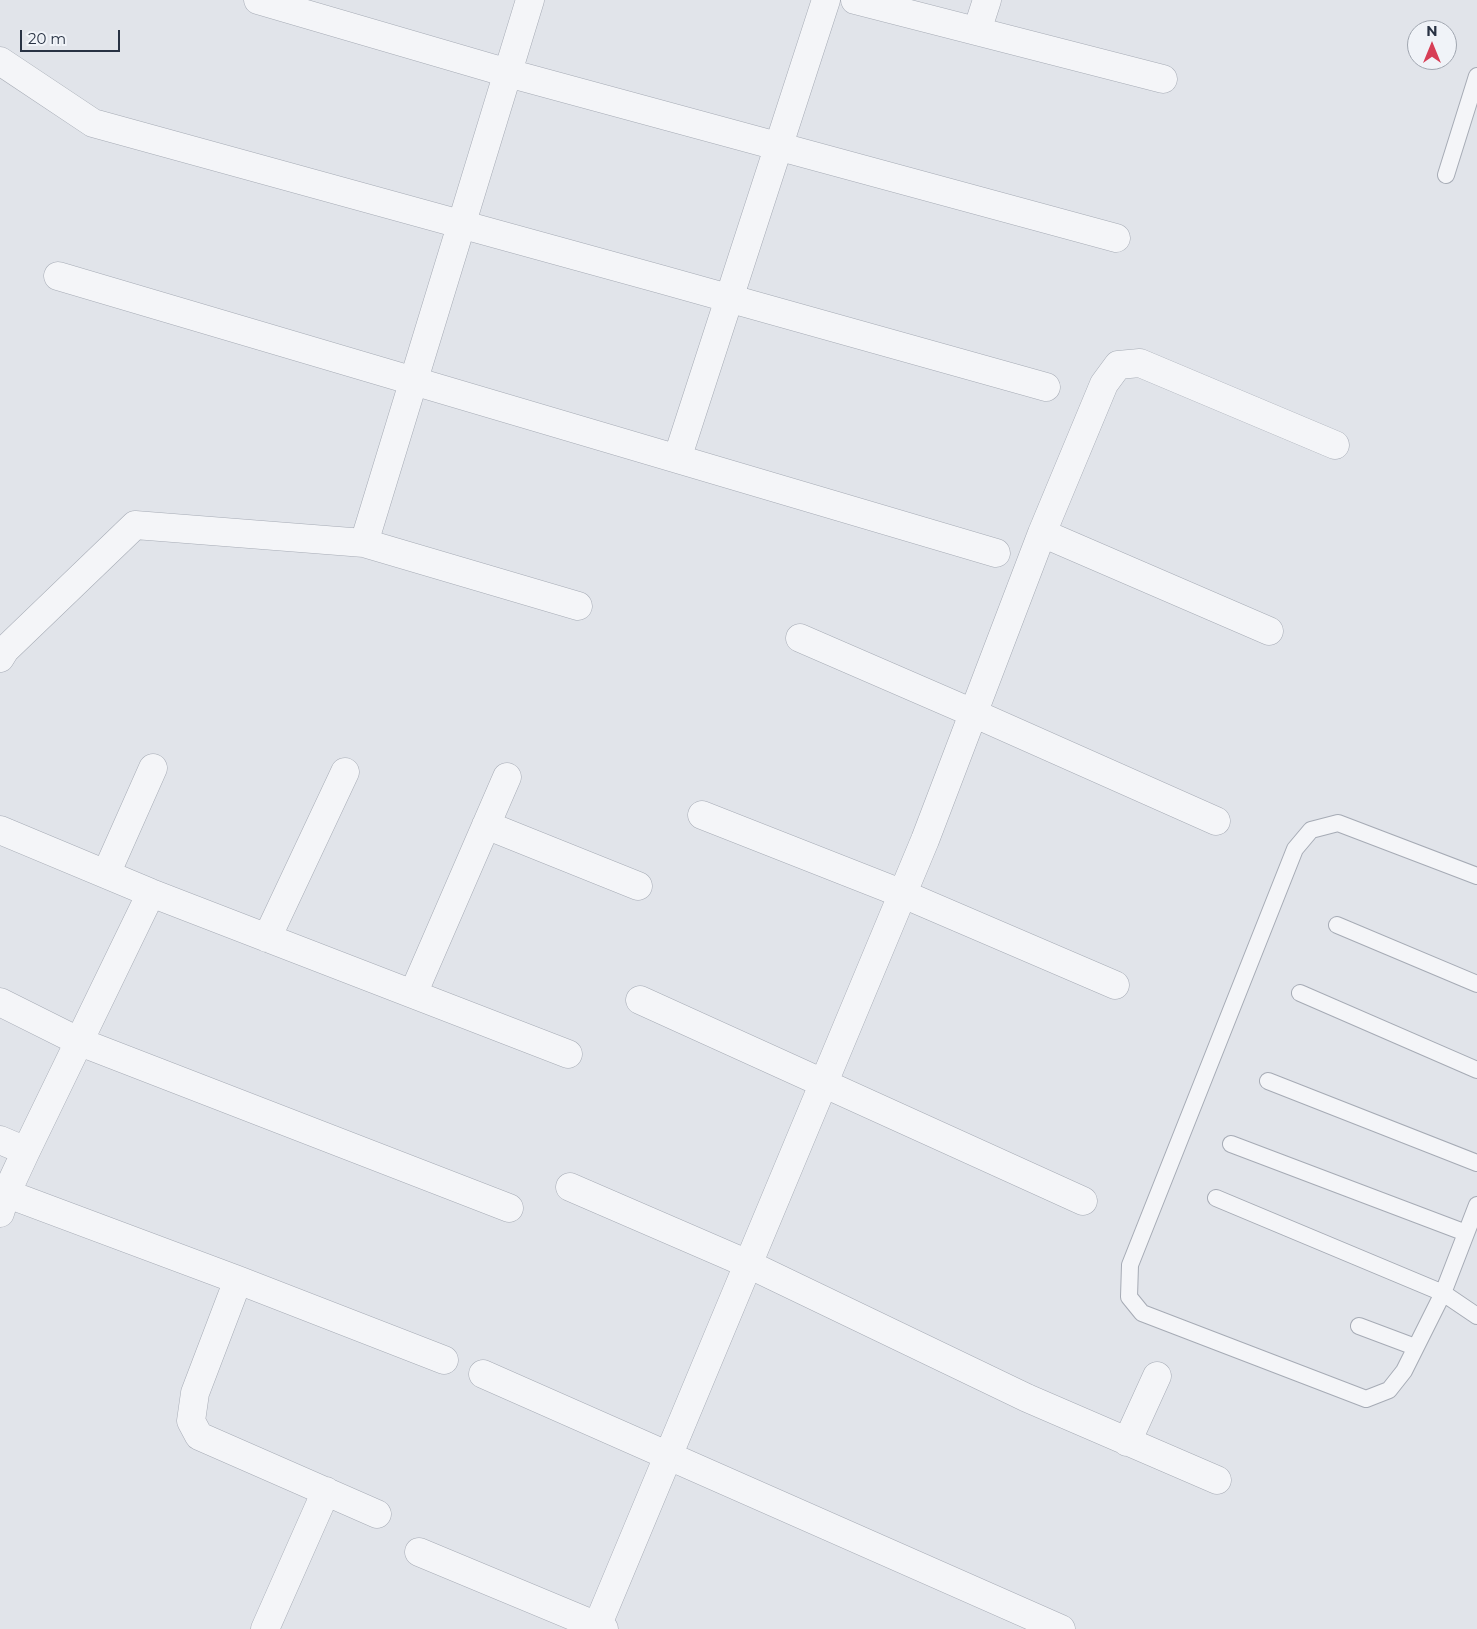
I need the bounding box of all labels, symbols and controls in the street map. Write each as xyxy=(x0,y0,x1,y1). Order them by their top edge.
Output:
scale bar xyxy=(22,20,122,52)
north arrow xyxy=(1407,20,1457,70)
text: N xyxy=(1426,22,1438,40)
text: 20 m xyxy=(28,29,66,48)

